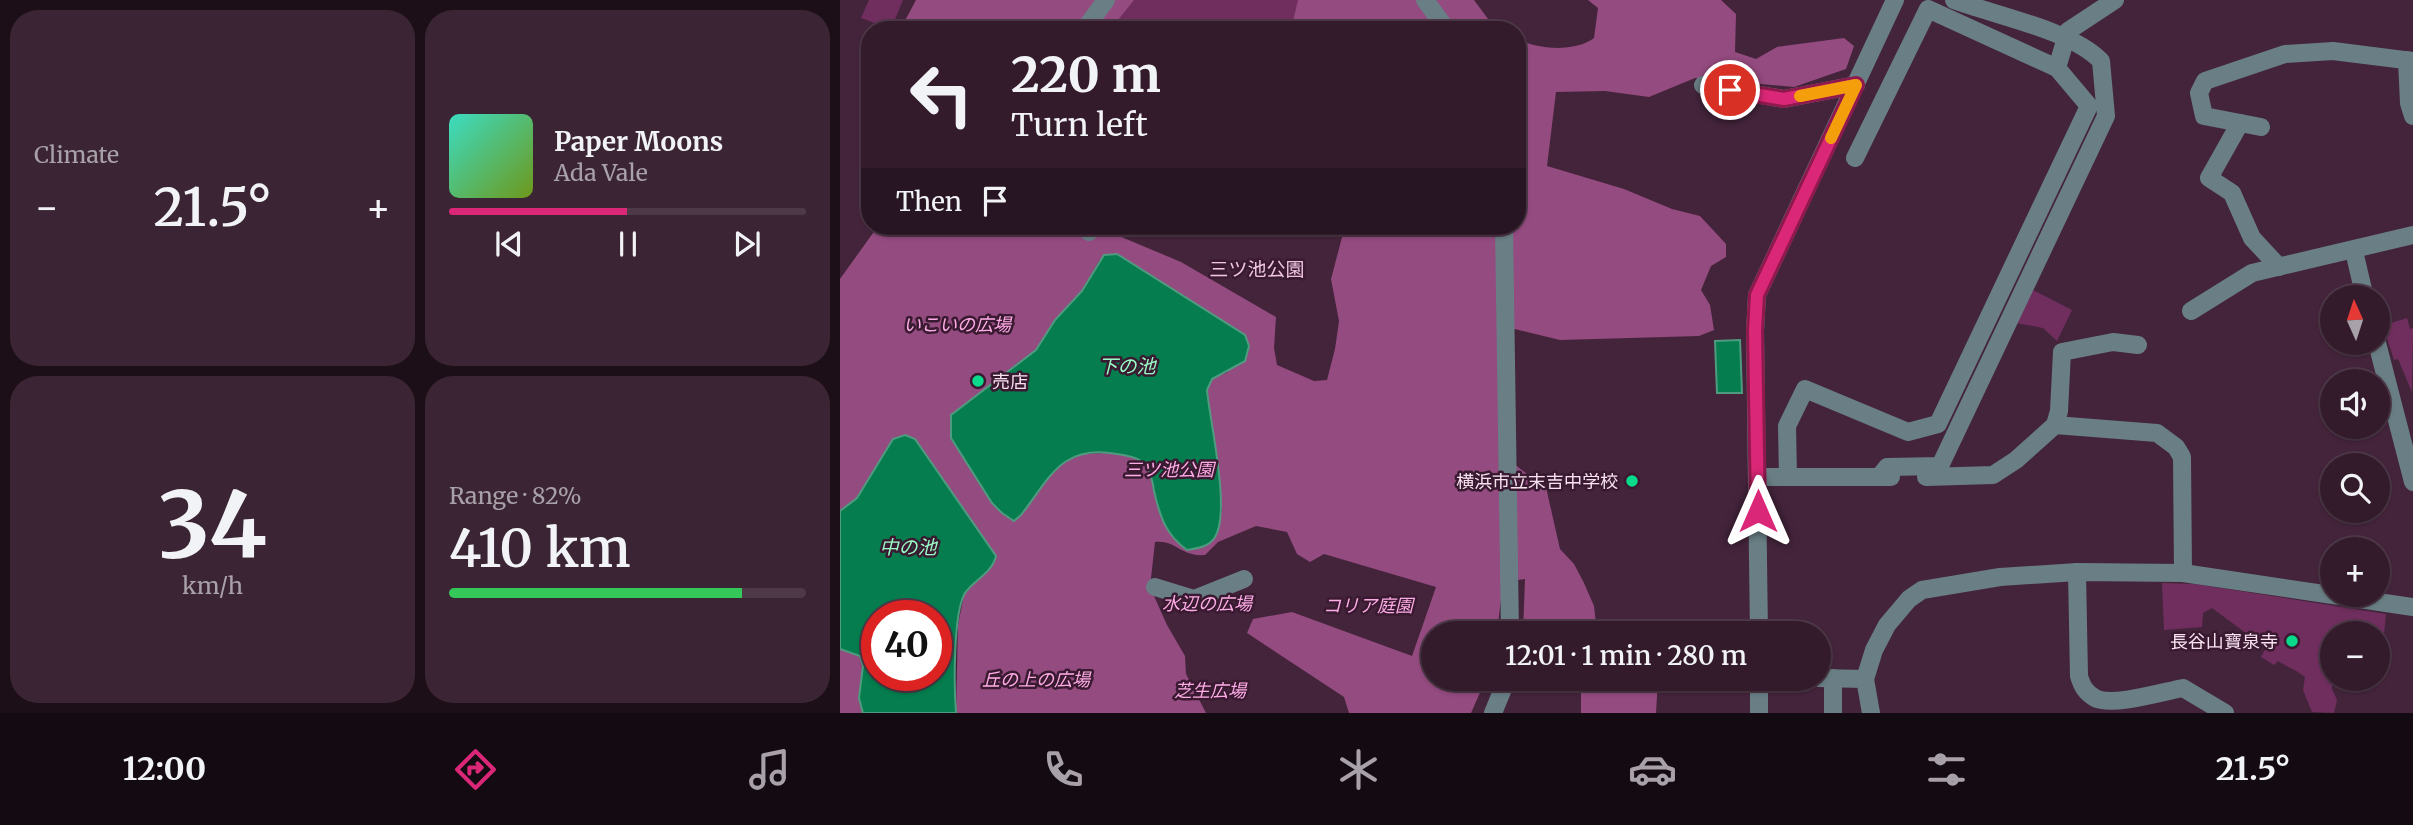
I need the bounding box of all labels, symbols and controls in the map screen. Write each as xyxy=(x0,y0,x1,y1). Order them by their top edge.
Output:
text: 220 m xyxy=(1011,44,1161,105)
icon: left xyxy=(896,49,987,140)
pin xyxy=(1700,60,1760,120)
icon: arrive xyxy=(1711,71,1749,109)
text: Turn left xyxy=(1011,105,1148,145)
text: Paper Moons xyxy=(554,125,723,158)
text: Climate xyxy=(34,140,119,169)
text: Ada Vale xyxy=(554,158,648,187)
text: 21.5° xyxy=(153,175,272,240)
icon: arrive xyxy=(976,182,1014,220)
text: − xyxy=(34,184,59,231)
text: + xyxy=(366,184,391,231)
text: Then xyxy=(896,185,962,218)
icon: previous xyxy=(490,225,528,263)
icon: pause xyxy=(609,225,647,263)
icon: next xyxy=(728,225,766,263)
district label: 三ツ池公園 xyxy=(1209,257,1305,281)
north arrow xyxy=(2320,285,2390,355)
map controls xyxy=(2320,285,2390,691)
park label: いこいの広場 xyxy=(903,313,1013,336)
water label: 下の池 xyxy=(1098,354,1157,378)
button: sound xyxy=(2320,369,2390,439)
place label: 売店 xyxy=(992,370,1028,393)
marker: 売店 xyxy=(970,373,986,389)
button: search xyxy=(2320,453,2390,523)
park label: 三ツ池公園 xyxy=(1124,458,1217,481)
text: 34 xyxy=(158,468,267,583)
place label: 横浜市立末吉中学校 xyxy=(1456,470,1618,493)
marker: 横浜市立末吉中学校 xyxy=(1624,473,1640,489)
position arrow xyxy=(1721,474,1795,548)
text: Range · 82% xyxy=(449,481,582,510)
text: 410 km xyxy=(449,516,631,581)
water label: 中の池 xyxy=(879,535,938,559)
button: + xyxy=(2320,537,2390,607)
text: km/h xyxy=(182,571,243,600)
park label: 水辺の広場 xyxy=(1162,592,1254,615)
park label: コリア庭園 xyxy=(1323,594,1416,617)
speed limit sign: 40 xyxy=(861,600,952,691)
button: − xyxy=(2320,621,2390,691)
place label: 長谷山寶泉寺 xyxy=(2170,630,2278,653)
marker: 長谷山寶泉寺 xyxy=(2284,633,2300,649)
text: 12:01 · 1 min · 280 m xyxy=(1505,639,1747,672)
park label: 丘の上の広場 xyxy=(982,668,1092,691)
park label: 芝生広場 xyxy=(1174,679,1248,702)
icon: directions xyxy=(451,745,500,794)
icon: music xyxy=(745,745,794,794)
icon: phone xyxy=(1039,745,1088,794)
icon: climate xyxy=(1334,745,1383,794)
icon: car xyxy=(1628,745,1677,794)
icon: filters xyxy=(1922,745,1971,794)
text: 12:00 xyxy=(123,749,206,789)
text: 21.5° xyxy=(2216,749,2290,789)

